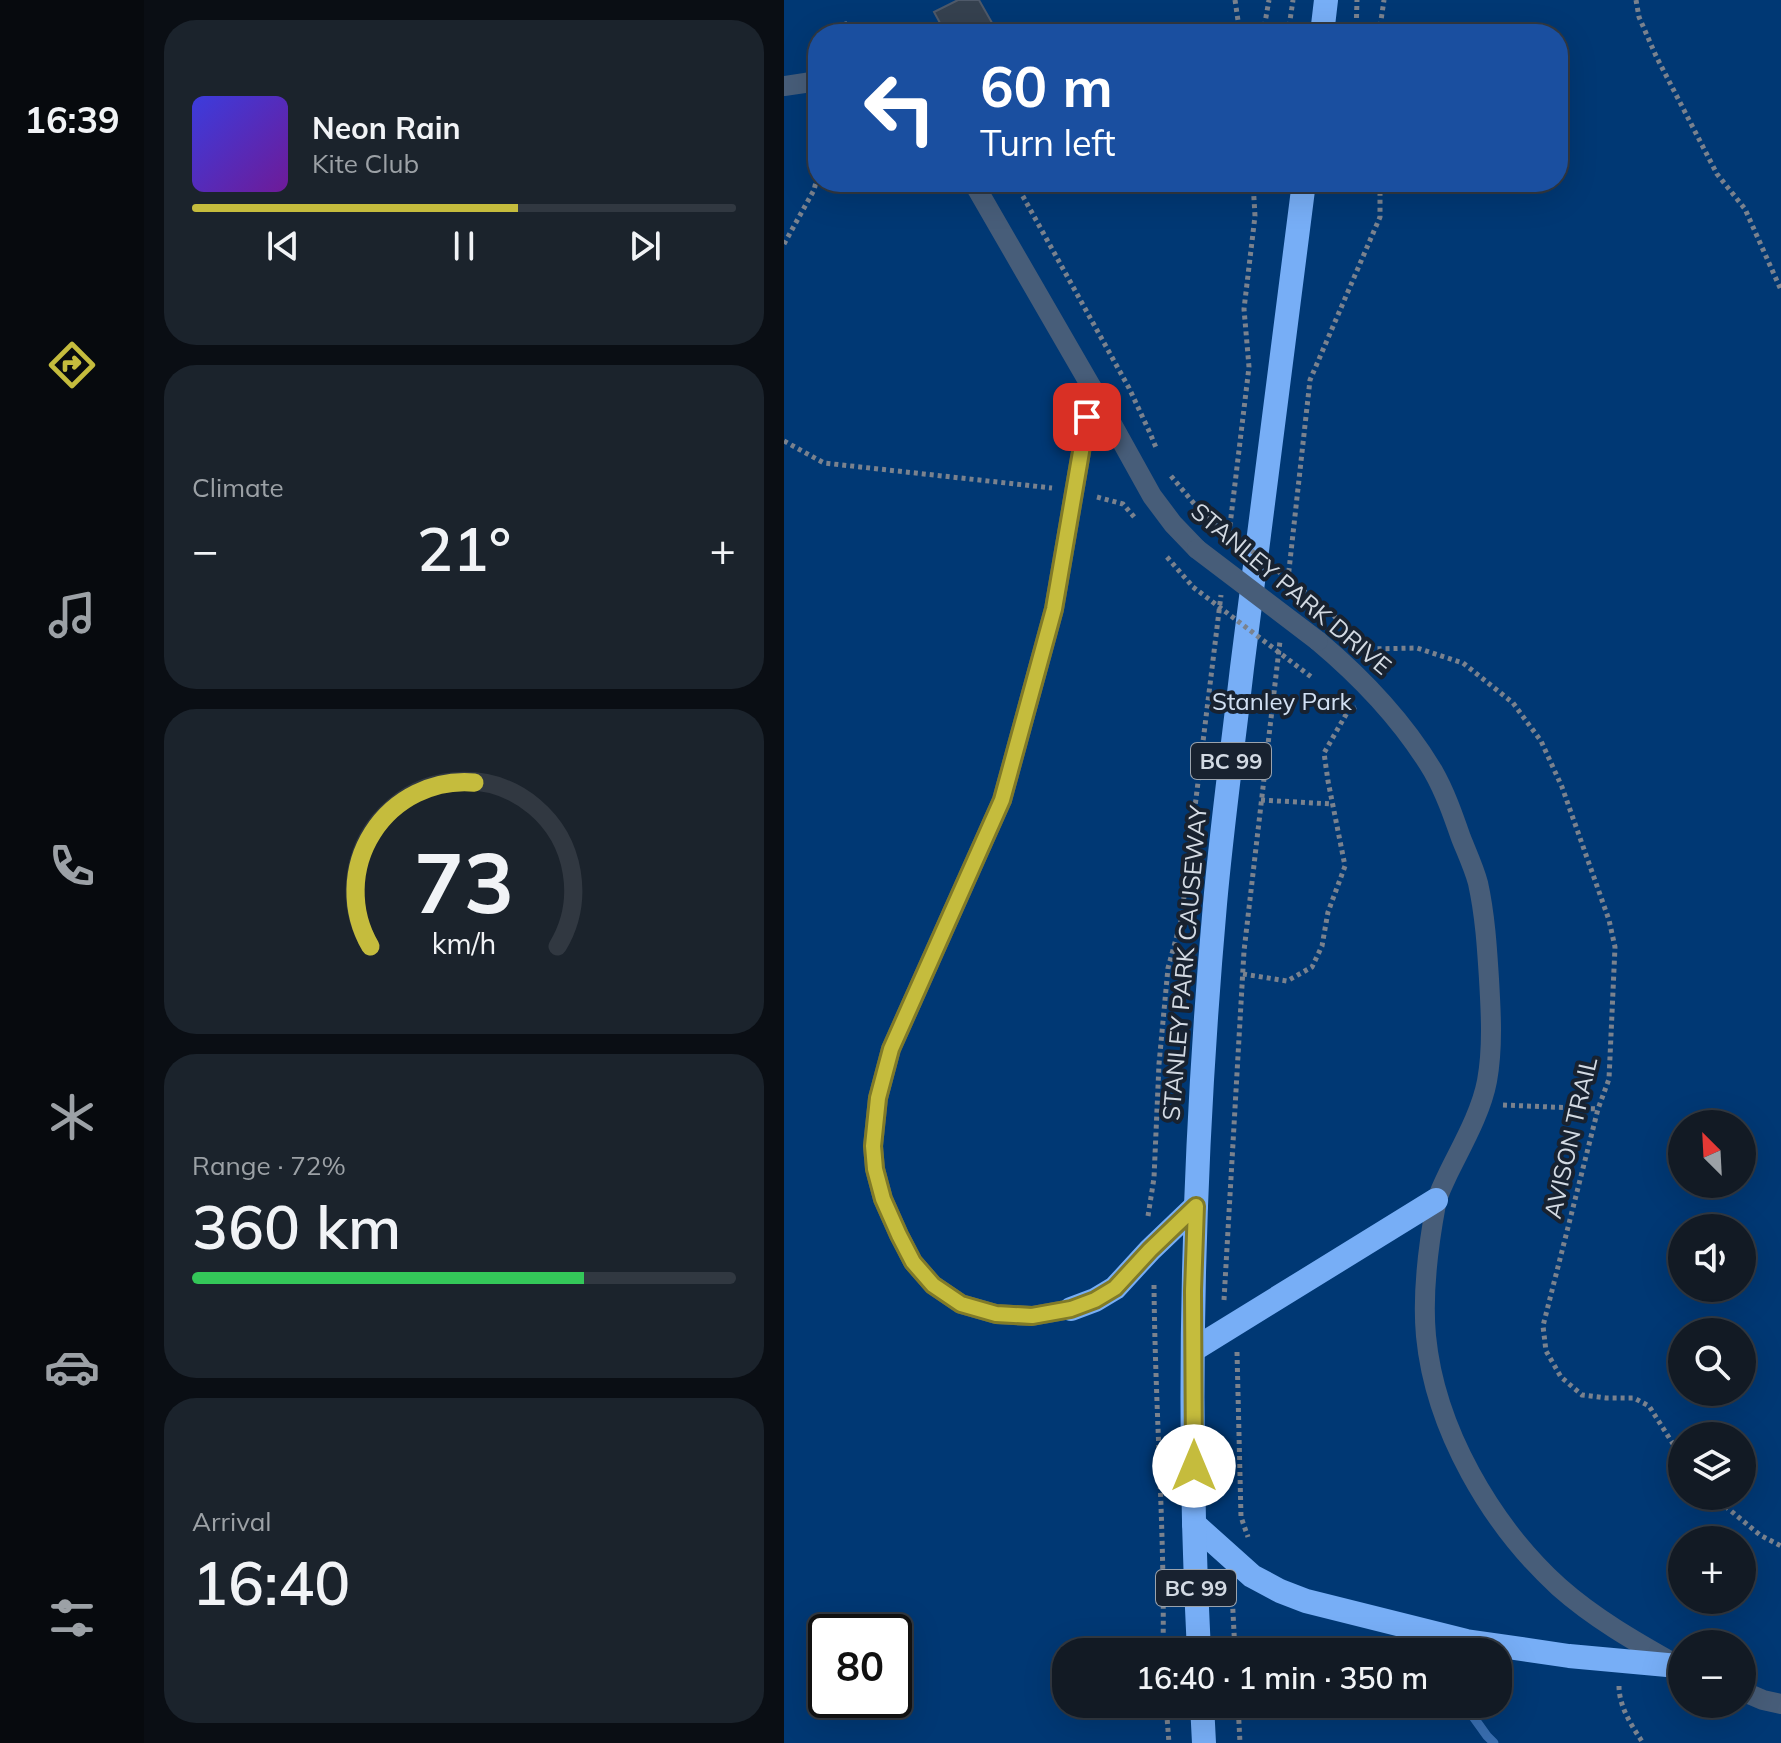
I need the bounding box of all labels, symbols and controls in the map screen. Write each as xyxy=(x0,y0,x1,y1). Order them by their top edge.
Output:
text: 60 m xyxy=(980,51,1113,121)
icon: left xyxy=(848,56,952,160)
text: 16:39 xyxy=(24,97,120,142)
text: Neon Rain xyxy=(312,109,461,147)
text: Turn left xyxy=(980,120,1116,165)
text: Kite Club xyxy=(312,147,419,180)
icon: previous xyxy=(261,224,305,268)
icon: pause xyxy=(442,224,486,268)
icon: next xyxy=(623,224,667,268)
icon: directions xyxy=(44,337,100,393)
pin xyxy=(1053,383,1121,451)
icon: arrive xyxy=(1065,395,1109,439)
text: Climate xyxy=(192,471,284,504)
street label: STANLEY PARK DRIVE xyxy=(1185,496,1398,681)
text: 21° xyxy=(417,511,511,586)
text: − xyxy=(192,522,218,577)
text: + xyxy=(710,522,736,577)
icon: music xyxy=(44,587,100,643)
park label: Stanley Park xyxy=(1212,686,1353,716)
road number: BC 99 xyxy=(1191,743,1271,779)
street label: STANLEY PARK CAUSEWAY xyxy=(1155,804,1213,1122)
text: 73 xyxy=(414,829,514,934)
icon: phone xyxy=(44,838,100,894)
text: km/h xyxy=(432,926,496,962)
street label: AVISON TRAIL xyxy=(1537,1054,1603,1221)
icon: climate xyxy=(44,1089,100,1145)
north arrow xyxy=(1668,1110,1756,1198)
map controls xyxy=(1668,1110,1756,1718)
text: Range · 72% xyxy=(192,1149,346,1182)
text: 360 km xyxy=(192,1189,401,1264)
button: sound xyxy=(1668,1214,1756,1302)
button: search xyxy=(1668,1318,1756,1406)
icon: car xyxy=(44,1339,100,1395)
button: layers xyxy=(1668,1422,1756,1510)
position arrow xyxy=(1152,1424,1236,1508)
text: Arrival xyxy=(192,1505,272,1538)
button: + xyxy=(1668,1526,1756,1614)
text: 16:40 xyxy=(192,1545,350,1620)
road number: BC 99 xyxy=(1156,1570,1236,1606)
icon: filters xyxy=(44,1590,100,1646)
speed limit sign: 80 xyxy=(808,1614,912,1718)
button: − xyxy=(1668,1630,1756,1718)
text: 16:40 · 1 min · 350 m xyxy=(1136,1659,1428,1697)

